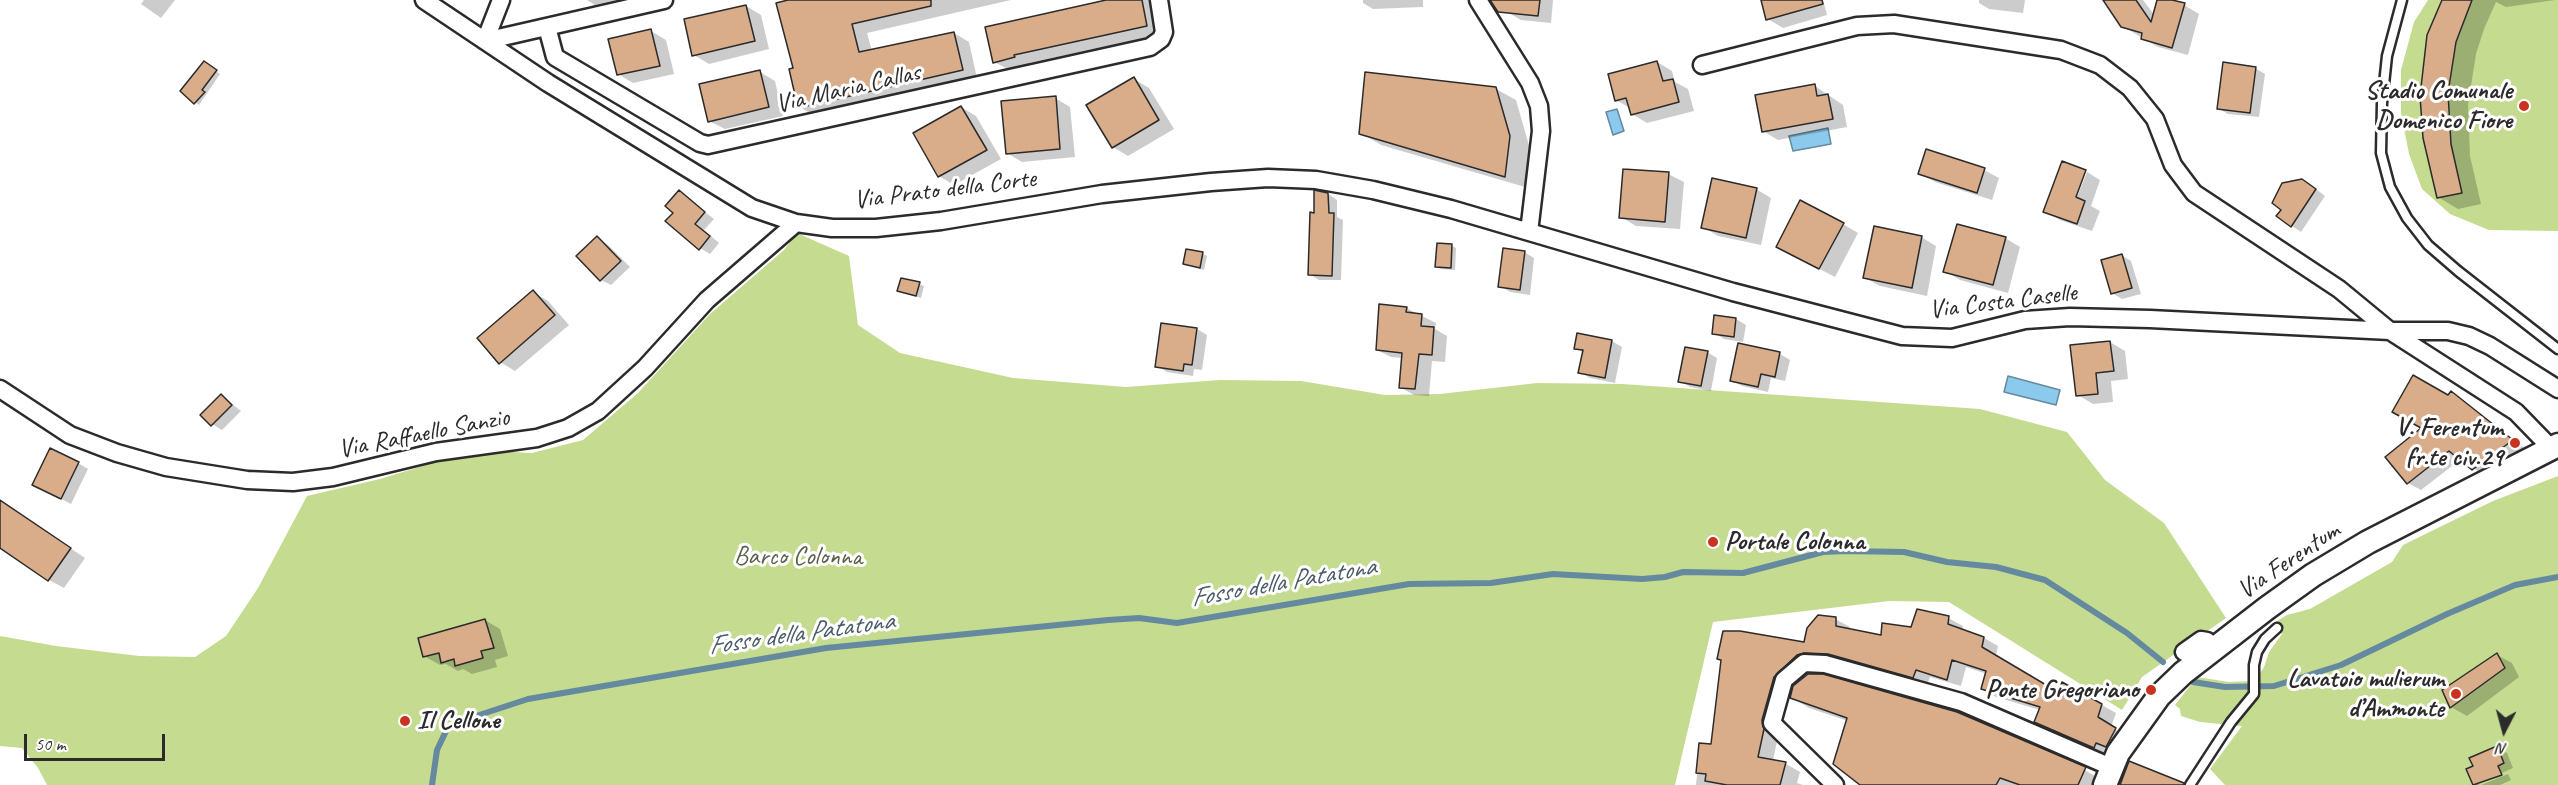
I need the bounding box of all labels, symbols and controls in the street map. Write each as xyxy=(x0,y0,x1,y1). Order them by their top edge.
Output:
street label: Via Maria Callas xyxy=(773,57,923,121)
place label: Stadio Comunale Domenico Fiore xyxy=(2365,75,2512,136)
marker: Stadio Comunale Domenico Fiore xyxy=(2517,99,2531,113)
street label: Via Prato della Corte xyxy=(852,163,1038,217)
street label: Via Costa Caselle xyxy=(1928,277,2078,327)
street label: Via Raffaello Sanzio xyxy=(336,402,512,466)
place label: V. Ferentum fr.te civ.29 xyxy=(2395,412,2503,473)
marker: V. Ferentum fr.te civ.29 xyxy=(2508,436,2522,450)
street label: Via Ferentum xyxy=(2232,515,2346,607)
place label: Portale Colonna xyxy=(1725,526,1865,558)
marker: Portale Colonna xyxy=(1706,535,1720,549)
park label: Barco Colonna xyxy=(734,541,862,573)
water label: Fosso della Patatona xyxy=(1188,551,1378,615)
water label: Fosso della Patatona xyxy=(706,605,896,663)
place label: Lavatoio mulierum d’Ammonte xyxy=(2287,663,2444,724)
place label: Ponte Gregoriano xyxy=(1986,674,2139,706)
marker: Ponte Gregoriano xyxy=(2144,683,2158,697)
marker: Lavatoio mulierum d’Ammonte xyxy=(2449,687,2463,701)
north arrow xyxy=(2474,701,2534,761)
place label: Il Cellone xyxy=(417,705,500,737)
marker: Il Cellone xyxy=(398,714,412,728)
scale bar xyxy=(27,722,168,760)
text: 50 m xyxy=(35,733,66,755)
text: N xyxy=(2496,738,2508,759)

